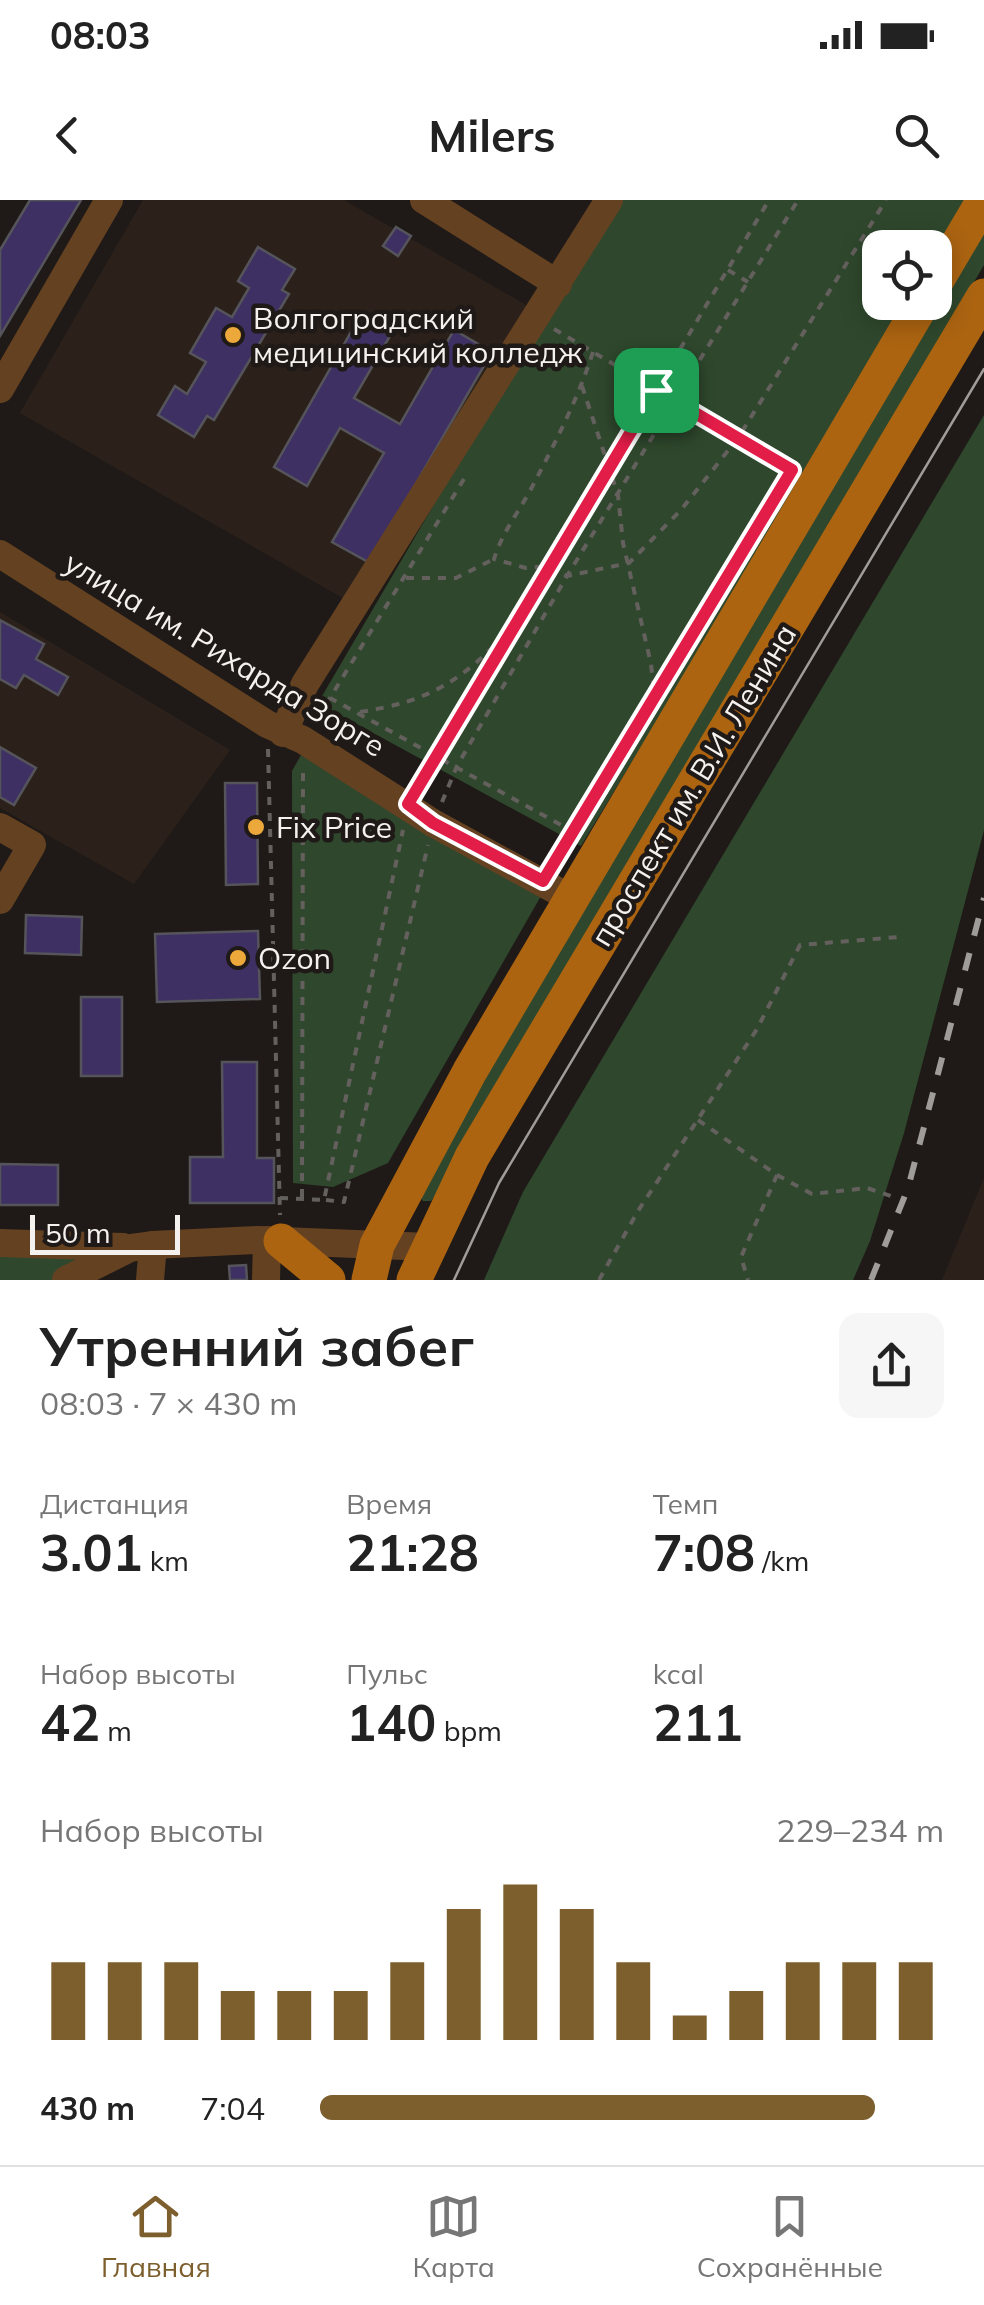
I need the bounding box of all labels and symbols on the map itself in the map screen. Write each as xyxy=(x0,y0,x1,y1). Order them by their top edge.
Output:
place label: Волгоградский медицинский колледж xyxy=(253,299,583,371)
marker: Волгоградский медицинский колледж xyxy=(222,324,244,346)
pin xyxy=(614,348,699,433)
street label: улица им. Рихарда Зорге xyxy=(58,543,392,765)
street label: проспект им. В.И. Ленина xyxy=(582,617,804,953)
place label: Fix Price xyxy=(276,808,392,846)
marker: Fix Price xyxy=(245,816,267,838)
place label: Ozon xyxy=(258,939,331,977)
marker: Ozon xyxy=(227,947,249,969)
scale bar xyxy=(30,1210,180,1254)

